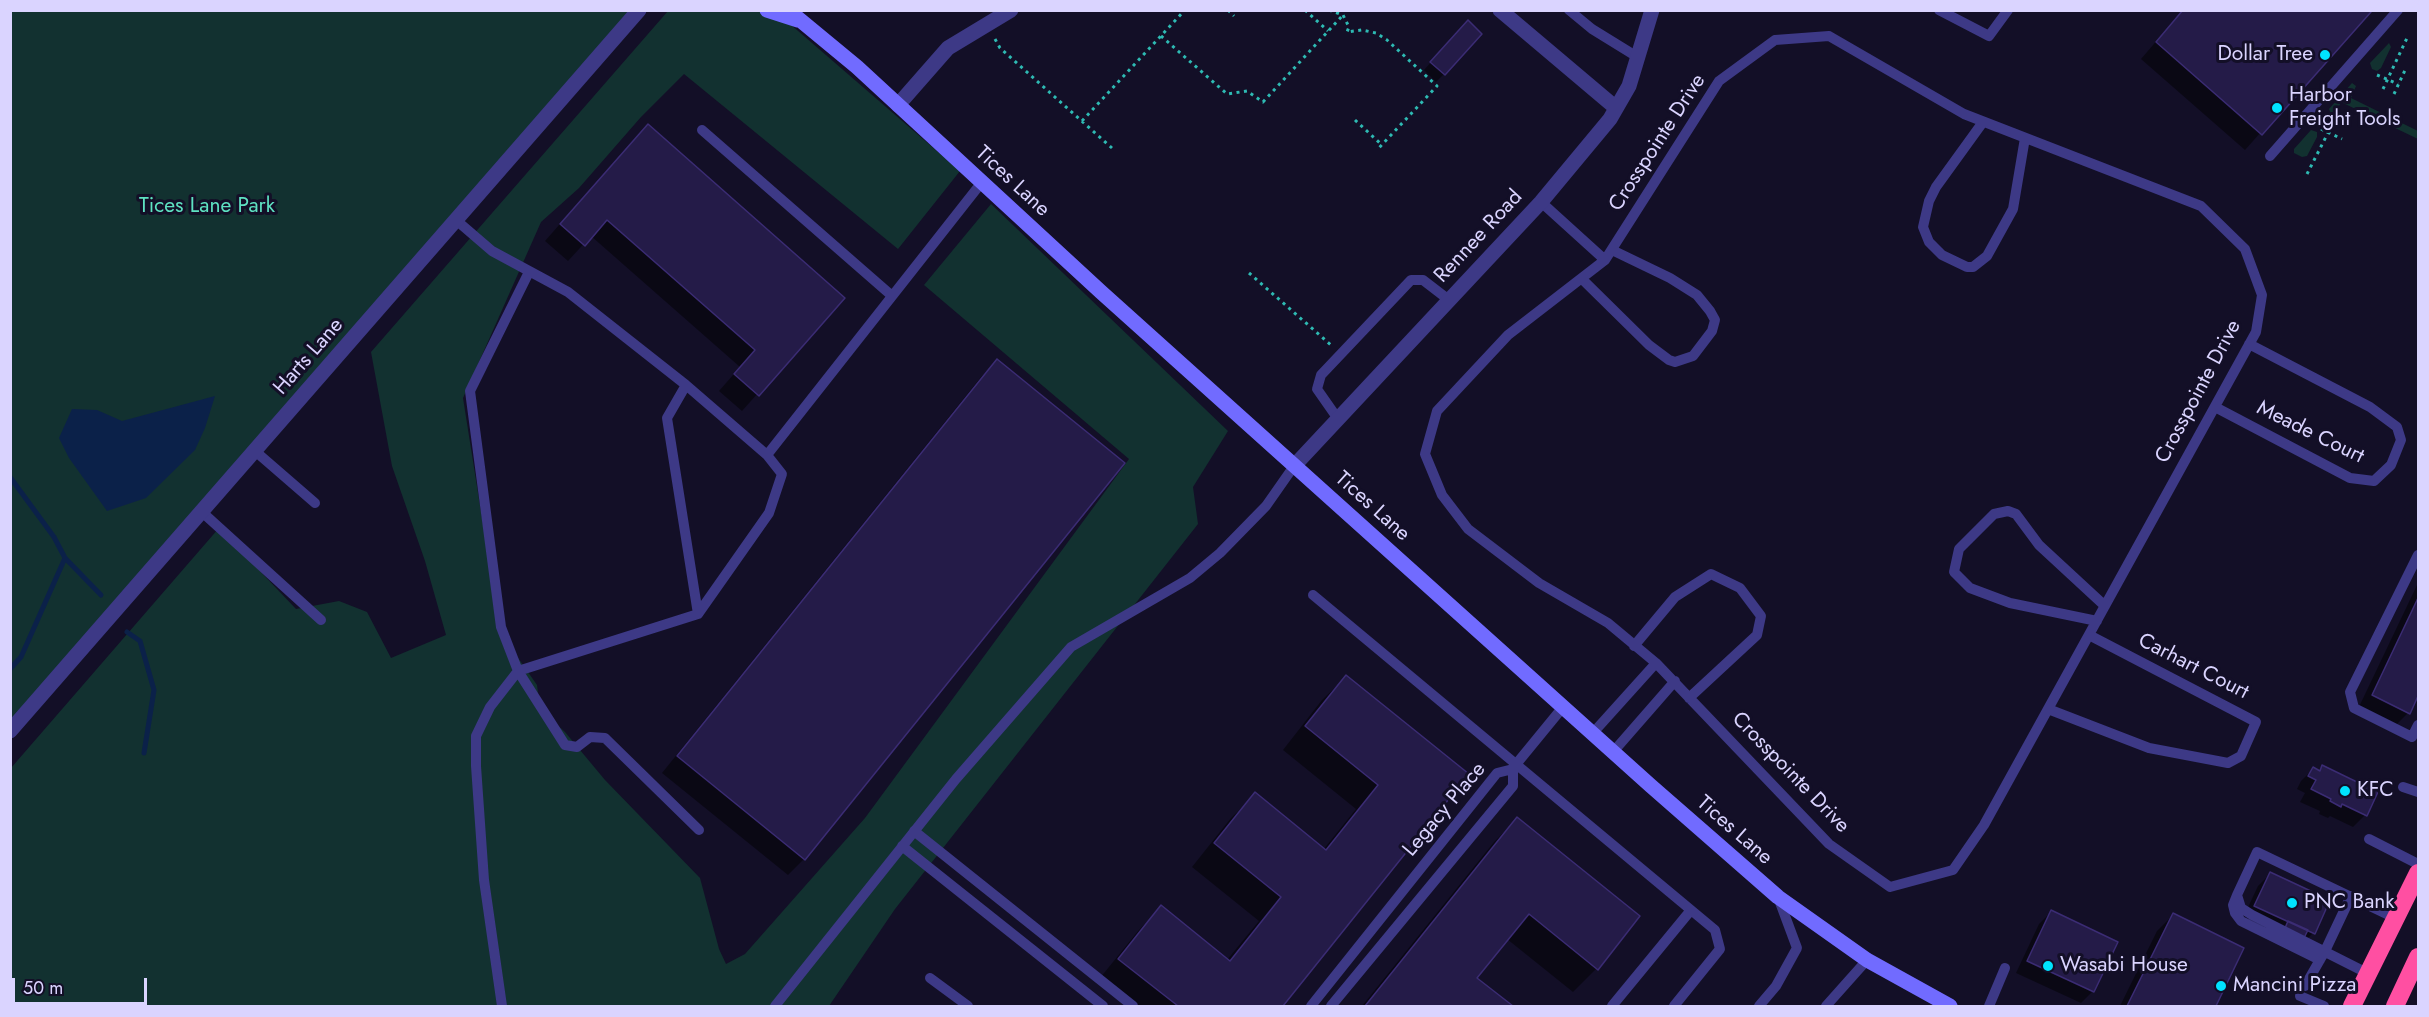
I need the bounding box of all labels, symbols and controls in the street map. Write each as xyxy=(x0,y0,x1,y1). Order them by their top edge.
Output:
place label: Dollar Tree xyxy=(2217,42,2313,68)
marker: Dollar Tree xyxy=(2318,48,2332,62)
street label: Crosspointe Drive xyxy=(1604,70,1712,216)
place label: Harbor Freight Tools xyxy=(2289,83,2400,133)
marker: Harbor Freight Tools xyxy=(2270,101,2284,115)
street label: Tices Lane xyxy=(970,141,1054,223)
street label: Rennee Road xyxy=(1430,185,1528,289)
park label: Tices Lane Park xyxy=(139,194,275,220)
street label: Harts Lane xyxy=(269,313,349,401)
street label: Crosspointe Drive xyxy=(2151,316,2247,468)
street label: Meade Court xyxy=(2252,396,2368,470)
street label: Tices Lane xyxy=(1329,467,1415,547)
street label: Carhart Court xyxy=(2134,628,2252,706)
street label: Crosspointe Drive xyxy=(1726,707,1854,839)
street label: Legacy Place xyxy=(1398,758,1492,862)
place label: KFC xyxy=(2357,778,2394,804)
marker: KFC xyxy=(2338,784,2352,798)
street label: Tices Lane xyxy=(1691,791,1777,871)
place label: PNC Bank xyxy=(2304,890,2395,916)
marker: PNC Bank xyxy=(2285,896,2299,910)
place label: Wasabi House xyxy=(2060,953,2188,979)
marker: Wasabi House xyxy=(2041,959,2055,973)
scale bar xyxy=(15,966,150,1004)
place label: Mancini Pizza xyxy=(2233,973,2356,999)
text: 50 m xyxy=(23,975,63,1001)
marker: Mancini Pizza xyxy=(2214,979,2228,993)

